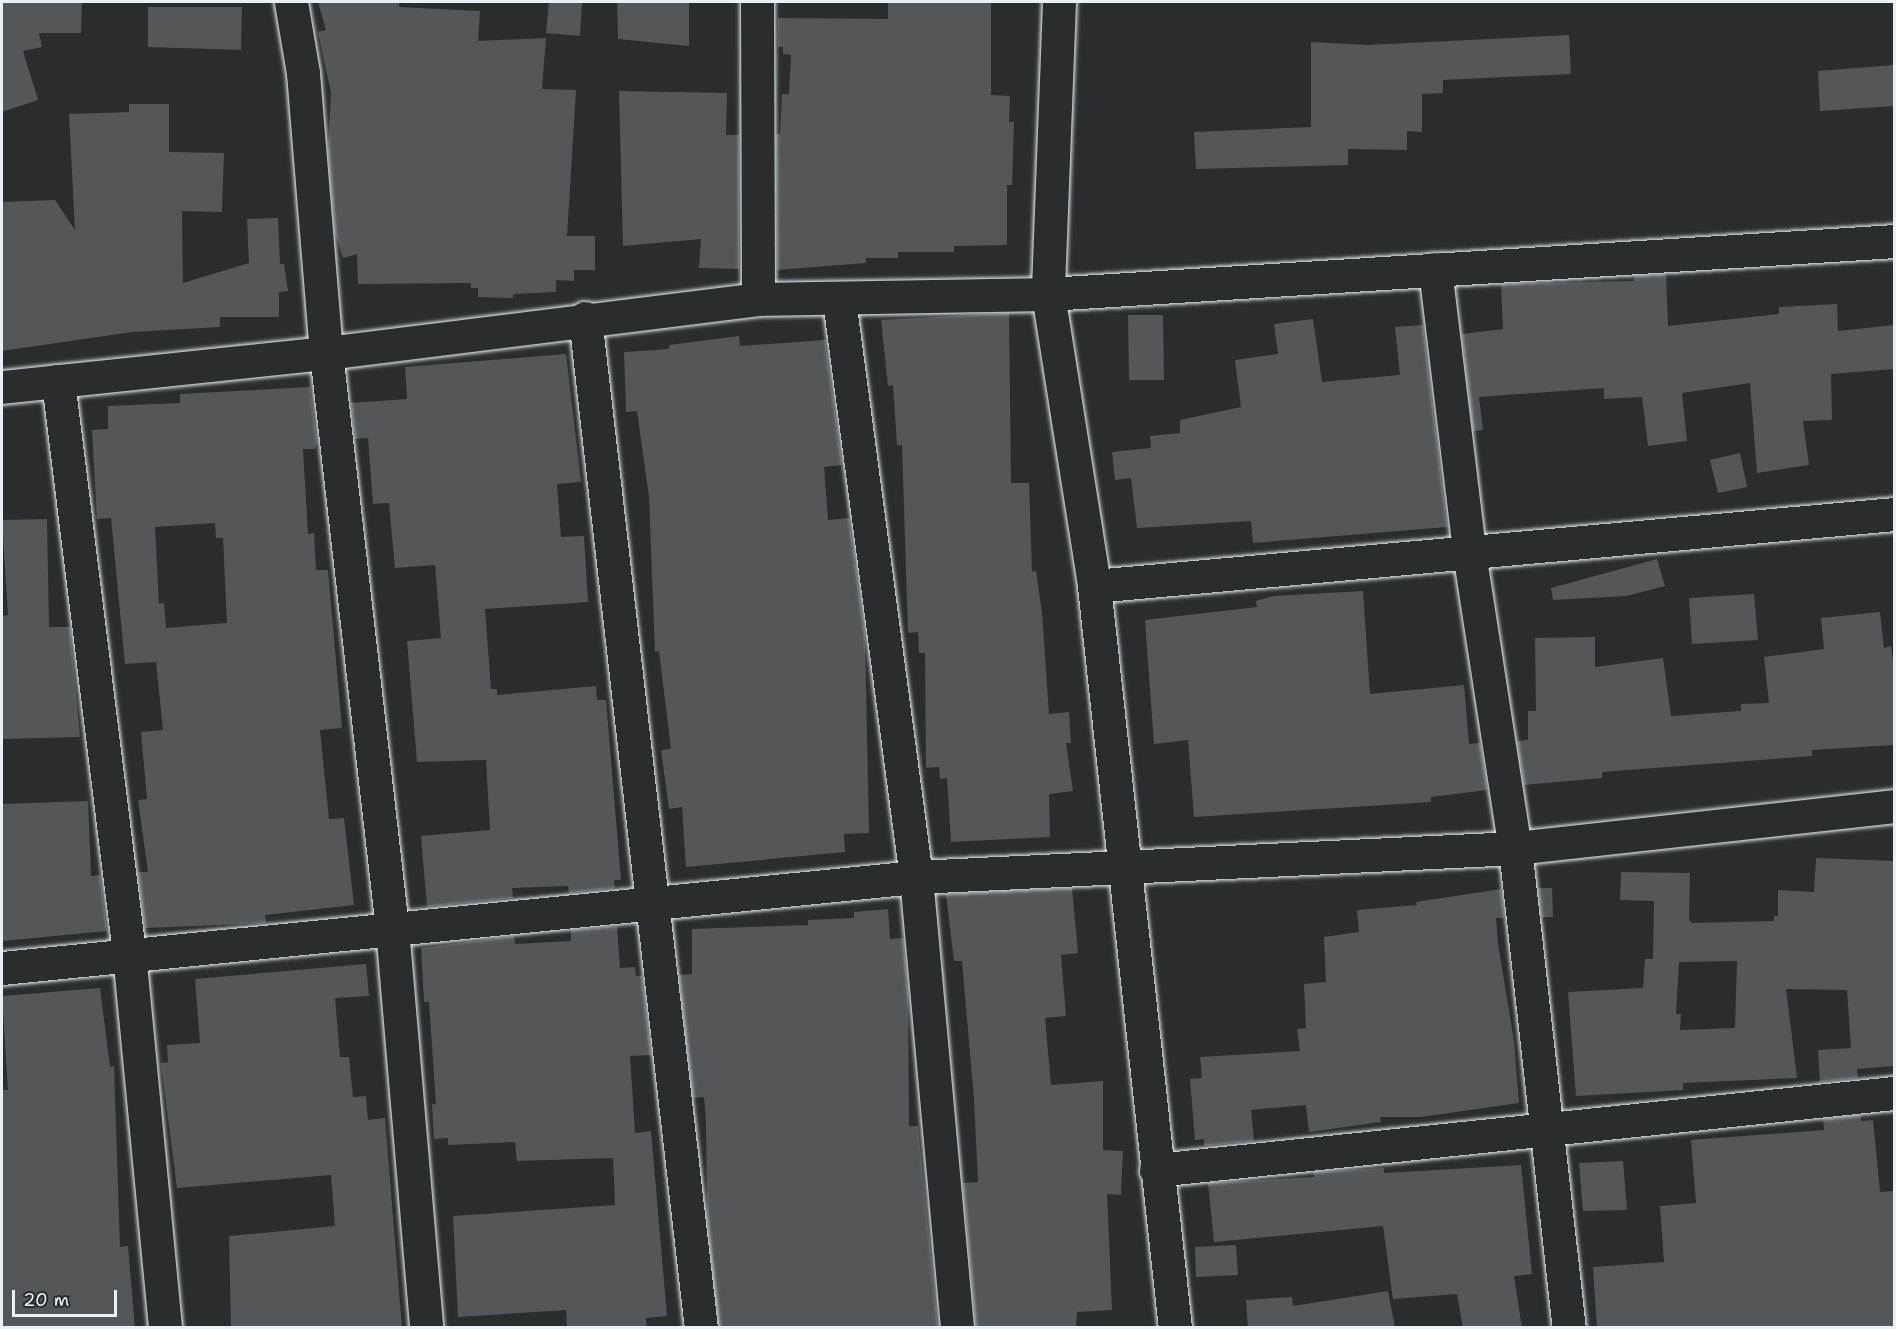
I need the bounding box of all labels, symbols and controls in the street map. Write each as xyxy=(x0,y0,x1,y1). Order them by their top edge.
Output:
scale bar xyxy=(15,1278,120,1316)
text: 20 m xyxy=(23,1288,69,1312)

